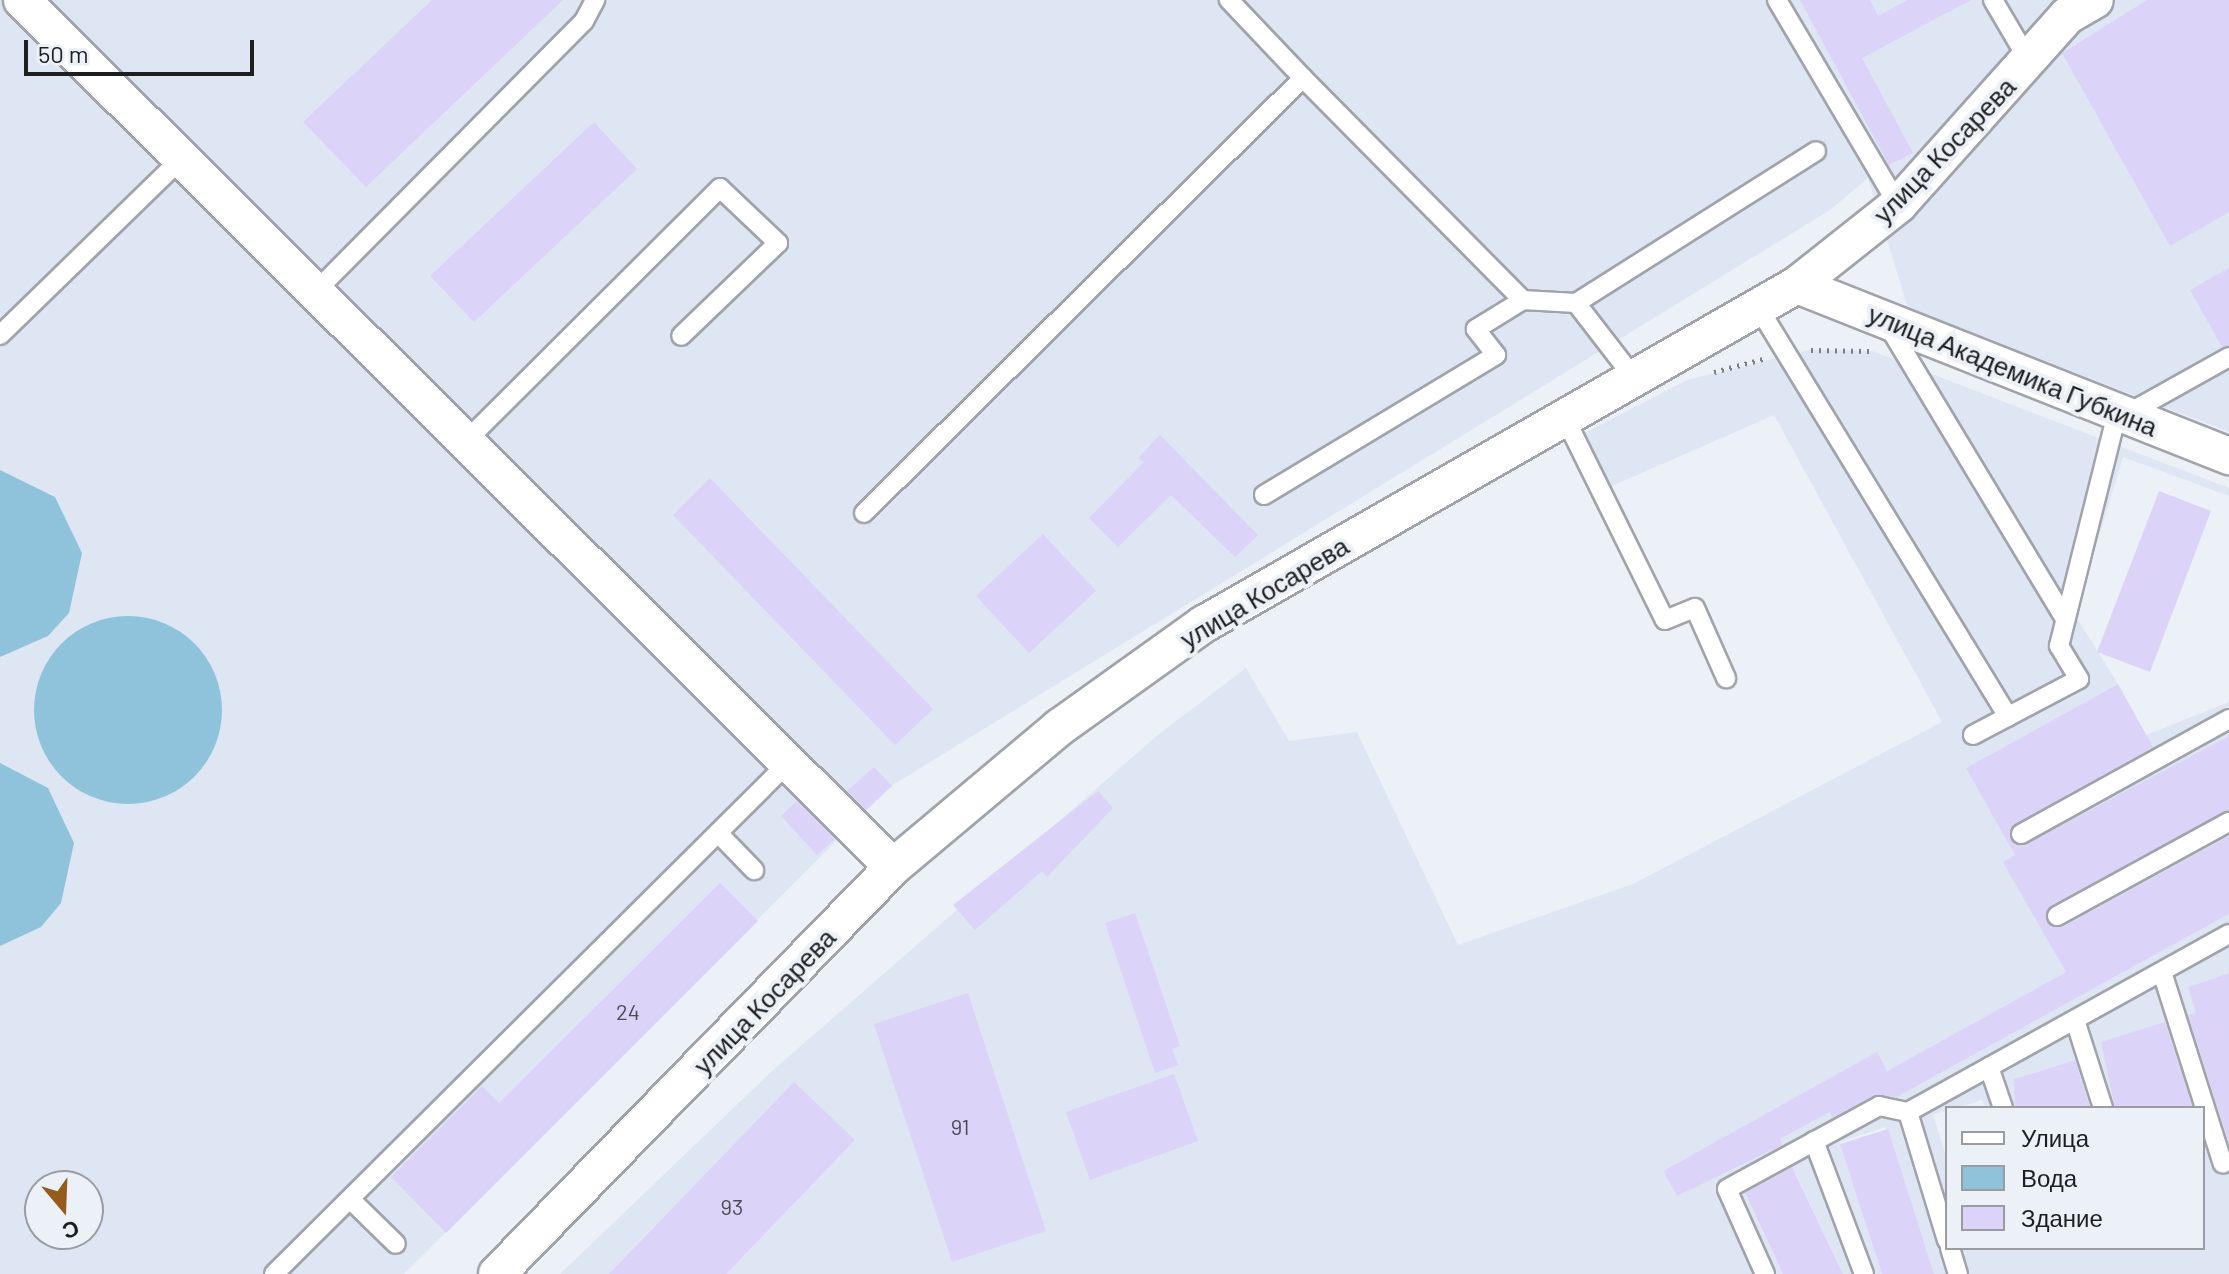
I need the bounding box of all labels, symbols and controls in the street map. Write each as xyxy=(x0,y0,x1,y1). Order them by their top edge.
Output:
scale bar xyxy=(28,24,258,74)
text: 50 m xyxy=(38,39,89,68)
street label: улица Косарева xyxy=(1867,71,2021,229)
street label: улица Академика Губкина xyxy=(1864,298,2162,442)
street label: улица Косарева xyxy=(1174,530,1354,654)
street label: улица Косарева xyxy=(687,922,841,1080)
house number: 24 xyxy=(616,999,640,1025)
legend xyxy=(1945,1106,2205,1250)
house number: 91 xyxy=(951,1114,969,1140)
text: Улица xyxy=(2021,1123,2089,1152)
text: Вода xyxy=(2021,1163,2077,1192)
north arrow xyxy=(24,1170,104,1250)
house number: 93 xyxy=(721,1194,743,1220)
text: Здание xyxy=(2021,1203,2103,1232)
text: С xyxy=(59,1216,83,1246)

